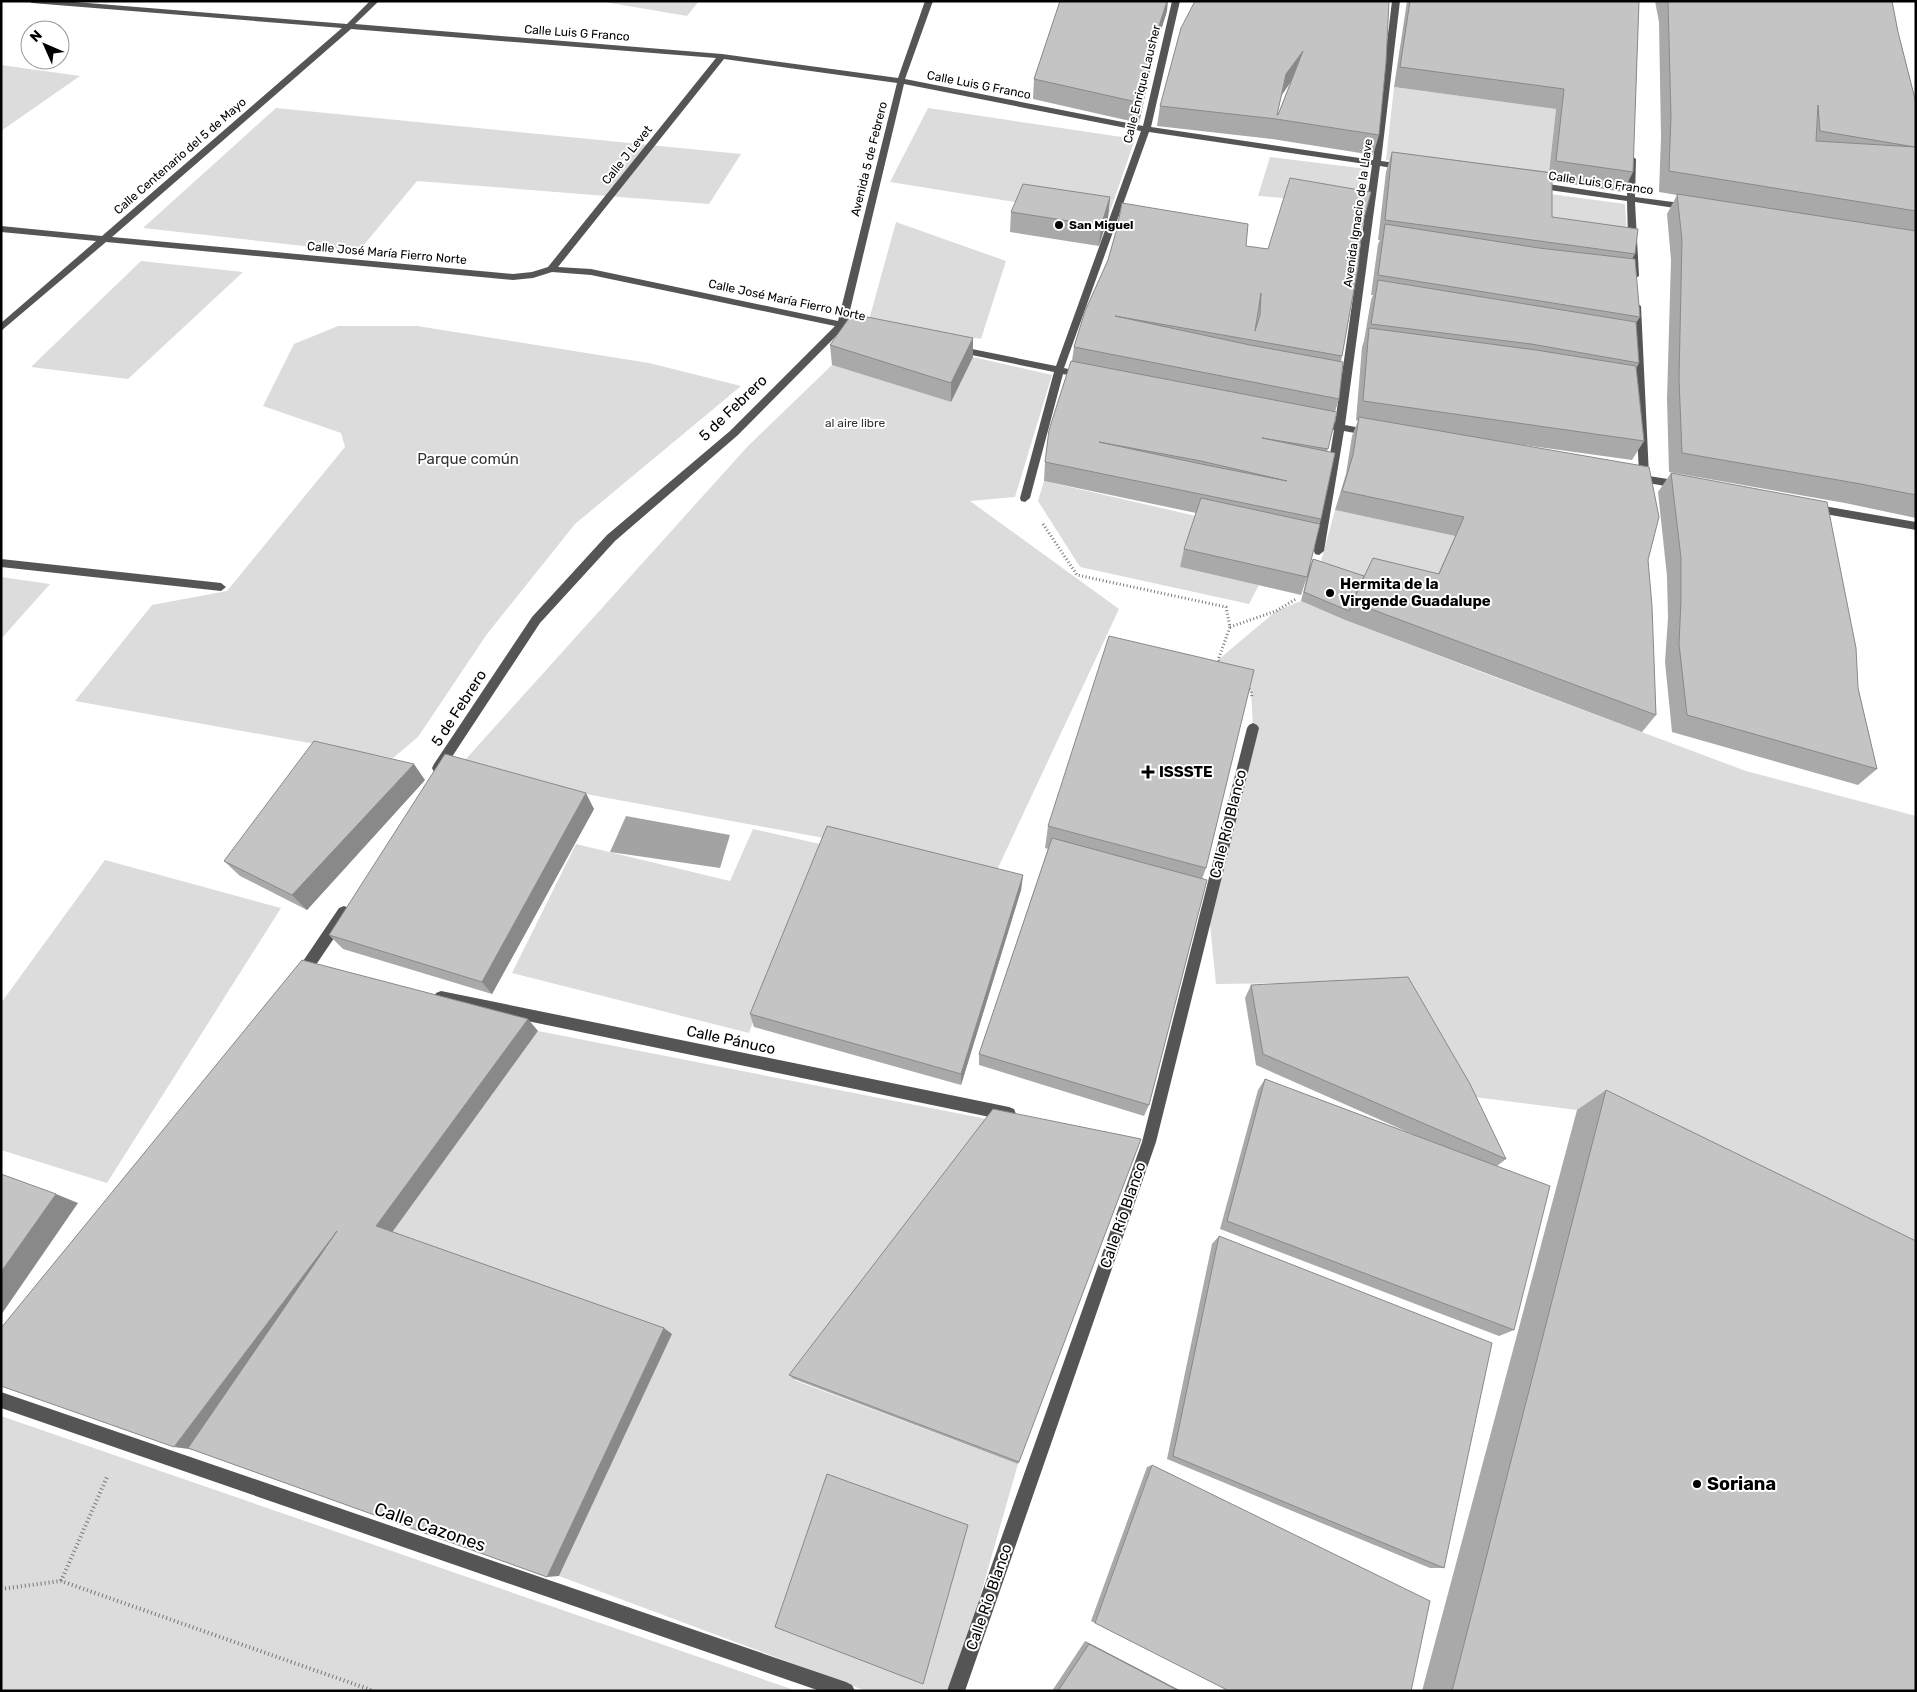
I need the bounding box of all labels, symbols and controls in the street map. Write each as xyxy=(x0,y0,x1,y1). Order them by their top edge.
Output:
north arrow xyxy=(20,20,70,70)
street label: Calle Luis G Franco xyxy=(524,22,630,44)
street label: Calle Enrique Lausher xyxy=(1121,23,1164,145)
text: N xyxy=(27,27,46,46)
street label: Calle Luis G Franco xyxy=(926,68,1032,102)
street label: Calle Centenario del 5 de Mayo xyxy=(111,95,249,217)
street label: Avenida 5 de Febrero xyxy=(848,100,890,218)
street label: Calle J Levet xyxy=(599,123,655,187)
street label: Avenida Ignacio de la Llave xyxy=(1341,137,1375,288)
street label: Calle Luis G Franco xyxy=(1548,169,1654,197)
place label: San Miguel xyxy=(1069,218,1134,232)
marker: San Miguel xyxy=(1053,219,1065,231)
street label: Calle José María Fierro Norte xyxy=(307,239,468,267)
street label: Calle José María Fierro Norte xyxy=(707,276,867,324)
street label: 5 de Febrero xyxy=(695,371,771,445)
park label: al aire libre xyxy=(825,416,885,430)
park label: Parque común xyxy=(417,450,519,468)
place label: Hermita de la Virgende Guadalupe xyxy=(1340,575,1491,610)
marker: Hermita de la Virgende Guadalupe xyxy=(1324,587,1336,599)
street label: 5 de Febrero xyxy=(428,666,490,750)
place label: ISSSTE xyxy=(1159,763,1213,781)
marker: ISSSTE xyxy=(1141,765,1155,779)
street label: Calle Río Blanco xyxy=(1206,768,1250,880)
street label: Calle Pánuco xyxy=(685,1022,777,1058)
street label: Calle Río Blanco xyxy=(1096,1159,1150,1271)
place label: Soriana xyxy=(1707,1473,1776,1495)
marker: Soriana xyxy=(1691,1478,1703,1490)
street label: Calle Cazones xyxy=(371,1498,489,1556)
street label: Calle Río Blanco xyxy=(962,1541,1016,1653)

